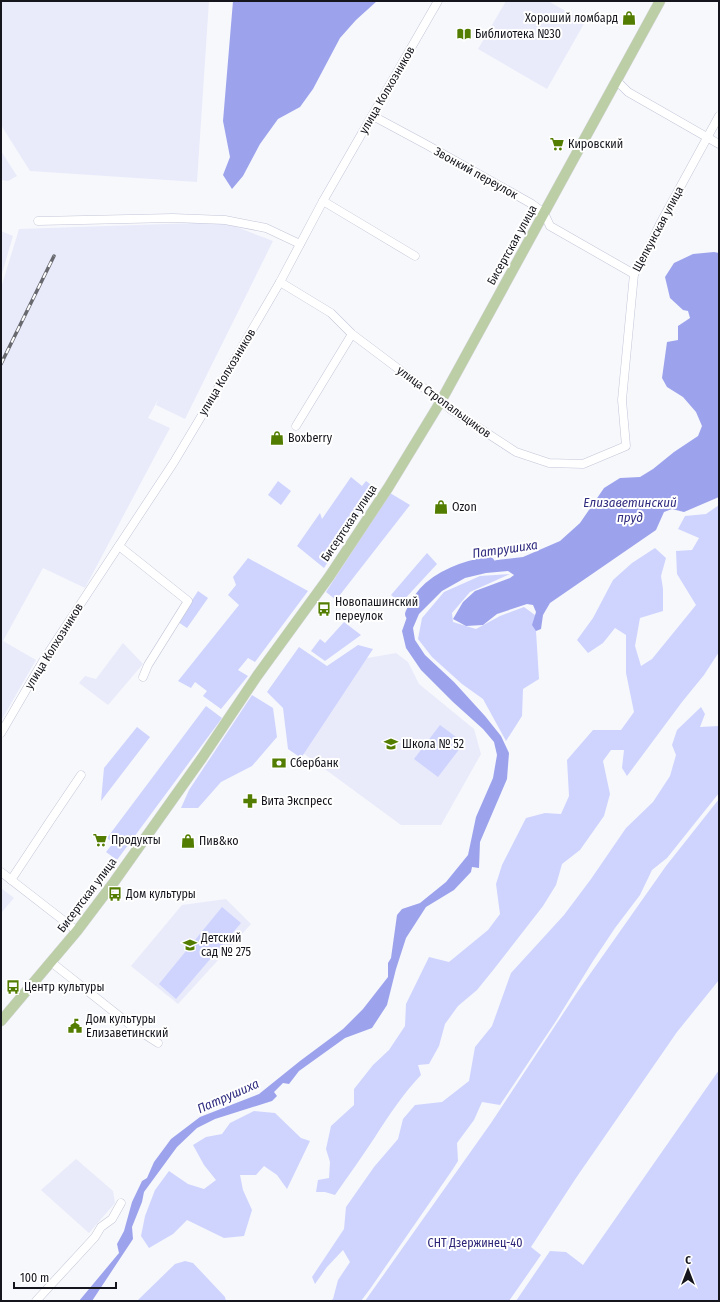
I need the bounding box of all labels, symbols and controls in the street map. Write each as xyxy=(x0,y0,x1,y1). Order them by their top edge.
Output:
shop icon: Хороший ломбард xyxy=(621,10,637,26)
place label: Хороший ломбард xyxy=(525,11,618,25)
library icon: Библиотека №30 xyxy=(456,26,472,42)
place label: Библиотека №30 xyxy=(475,27,561,41)
street label: улица Колхозников xyxy=(356,44,418,136)
supermarket icon: Кировский xyxy=(549,136,565,152)
place label: Кировский xyxy=(568,137,623,151)
street label: Звонкий переулок xyxy=(432,144,521,202)
street label: Щелкунская улица xyxy=(630,184,686,274)
street label: Бисертская улица xyxy=(484,202,540,288)
street label: улица Колхозников xyxy=(196,326,258,418)
street label: улица Стропальщиков xyxy=(394,363,494,441)
shop icon: Boxberry xyxy=(269,430,285,446)
place label: Boxberry xyxy=(288,431,333,445)
street label: Бисертская улица xyxy=(318,482,380,564)
water label: Елизаветинский пруд xyxy=(583,495,677,525)
shop icon: Ozon xyxy=(433,499,449,515)
place label: Ozon xyxy=(452,500,477,514)
water label: Патрушиха xyxy=(471,537,539,561)
place label: Новопашинский переулок xyxy=(335,595,418,623)
street label: улица Колхозников xyxy=(22,600,86,692)
bus stop icon: Новопашинский переулок xyxy=(316,601,332,617)
school or university icon: Школа № 52 xyxy=(383,736,399,752)
place label: Школа № 52 xyxy=(402,737,464,751)
bank icon: Сбербанк xyxy=(271,755,287,771)
place label: Сбербанк xyxy=(290,756,339,770)
pharmacy icon: Вита Экспресс xyxy=(242,793,258,809)
place label: Вита Экспресс xyxy=(261,794,332,808)
supermarket icon: Продукты xyxy=(92,832,108,848)
place label: Продукты xyxy=(111,833,161,847)
shop icon: Пив&ко xyxy=(180,833,196,849)
place label: Пив&ко xyxy=(199,834,239,848)
street label: Бисертская улица xyxy=(54,855,120,935)
bus stop icon: Дом культуры xyxy=(107,886,123,902)
place label: Дом культуры xyxy=(125,887,196,901)
place label: Детский сад № 275 xyxy=(200,931,252,959)
school or university icon: Детский сад № 275 xyxy=(182,937,198,953)
bus stop icon: Центр культуры xyxy=(5,979,21,995)
place label: Центр культуры xyxy=(24,980,104,994)
place label: Дом культуры Елизаветинский xyxy=(85,1012,168,1040)
public building icon: Дом культуры Елизаветинский xyxy=(67,1018,83,1034)
water label: Патрушиха xyxy=(195,1076,261,1116)
park label: СНТ Дзержинец-40 xyxy=(428,1236,522,1250)
north arrow xyxy=(668,1250,708,1290)
text: С xyxy=(685,1254,691,1267)
scale bar xyxy=(14,1264,116,1290)
text: 100 m xyxy=(20,1271,49,1285)

